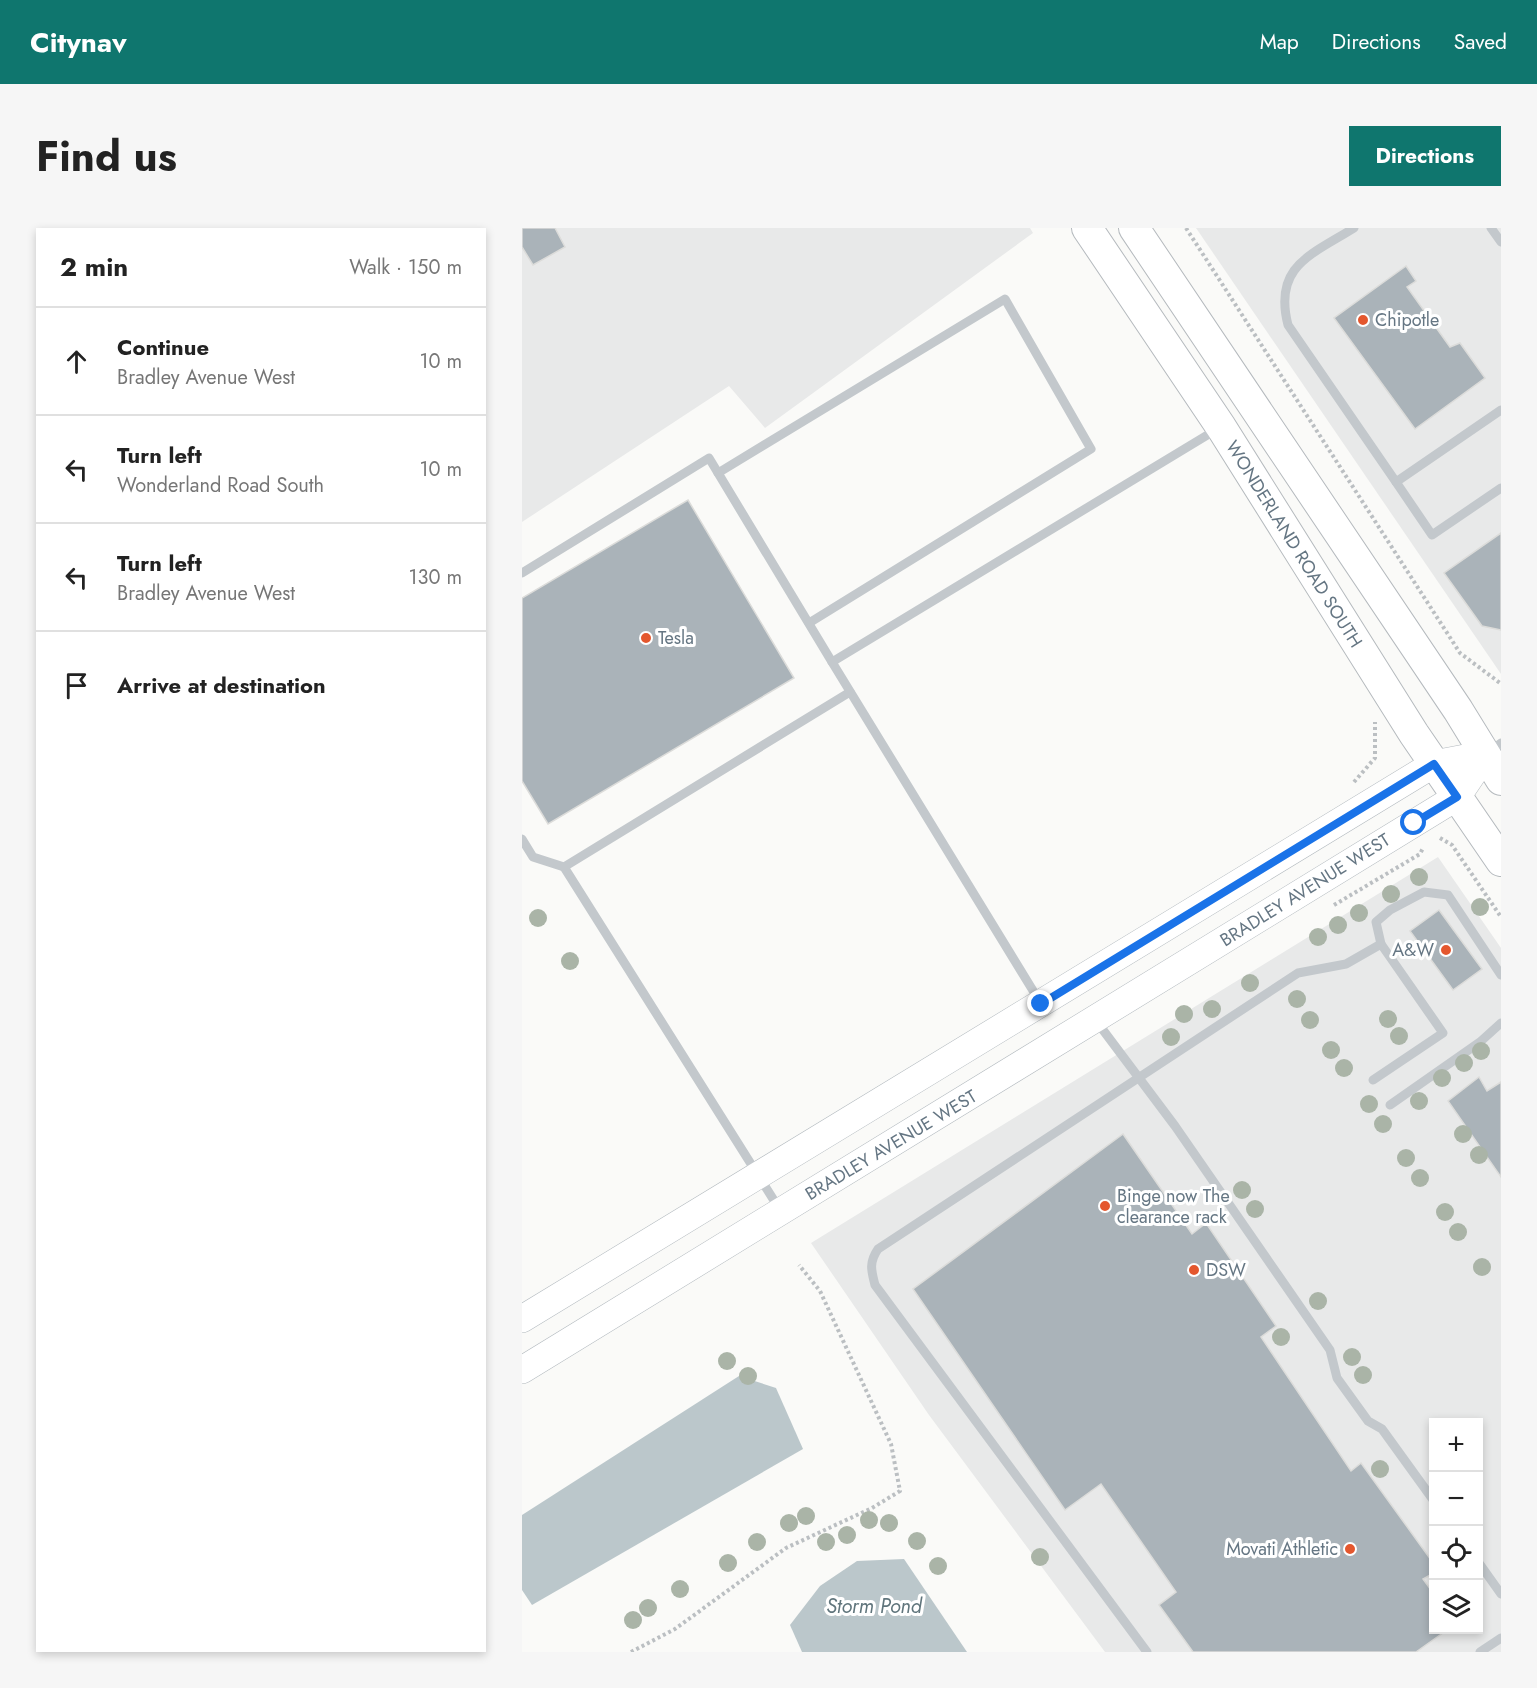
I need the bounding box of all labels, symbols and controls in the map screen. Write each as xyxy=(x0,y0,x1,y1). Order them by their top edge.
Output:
text: Citynav xyxy=(30,22,127,63)
text: Map xyxy=(1260,27,1299,57)
text: Directions xyxy=(1332,27,1421,57)
text: Saved xyxy=(1454,27,1507,57)
text: Find us xyxy=(36,126,177,187)
button: Directions xyxy=(1349,126,1501,186)
text: 2 min xyxy=(60,248,128,286)
text: Walk · 150 m xyxy=(349,253,462,282)
place label: Chipotle xyxy=(1375,307,1439,333)
marker: Chipotle xyxy=(1356,313,1370,327)
text: Continue xyxy=(117,331,209,363)
icon: ahead xyxy=(60,345,93,378)
text: 10 m xyxy=(419,347,462,376)
text: Bradley Avenue West xyxy=(117,363,295,392)
street label: WONDERLAND ROAD SOUTH xyxy=(1219,435,1369,653)
text: Turn left xyxy=(117,439,202,471)
icon: left xyxy=(60,453,93,486)
text: 10 m xyxy=(419,455,462,484)
text: Wonderland Road South xyxy=(117,471,324,500)
text: Turn left xyxy=(117,547,202,579)
icon: left xyxy=(60,561,93,594)
text: 130 m xyxy=(408,563,462,592)
text: Bradley Avenue West xyxy=(117,579,295,608)
place label: Tesla xyxy=(658,625,694,651)
marker: Tesla xyxy=(639,631,653,645)
icon: arrive xyxy=(60,669,93,702)
text: Arrive at destination xyxy=(117,669,326,701)
route start xyxy=(1400,809,1426,835)
street label: BRADLEY AVENUE WEST xyxy=(1215,827,1396,953)
place label: A&W xyxy=(1392,937,1434,963)
marker: A&W xyxy=(1439,943,1453,957)
route end xyxy=(1027,990,1053,1016)
street label: BRADLEY AVENUE WEST xyxy=(800,1083,982,1207)
place label: Binge now The clearance rack xyxy=(1117,1183,1230,1230)
marker: Binge now The clearance rack xyxy=(1098,1199,1112,1213)
place label: DSW xyxy=(1206,1257,1246,1283)
marker: DSW xyxy=(1187,1263,1201,1277)
map controls xyxy=(1429,1418,1483,1634)
button: + xyxy=(1429,1418,1483,1472)
button: − xyxy=(1429,1472,1483,1526)
button: locate xyxy=(1429,1526,1483,1580)
place label: Movati Athletic xyxy=(1226,1536,1338,1562)
marker: Movati Athletic xyxy=(1343,1542,1357,1556)
button: layers xyxy=(1429,1580,1483,1634)
water label: Storm Pond xyxy=(826,1592,923,1621)

